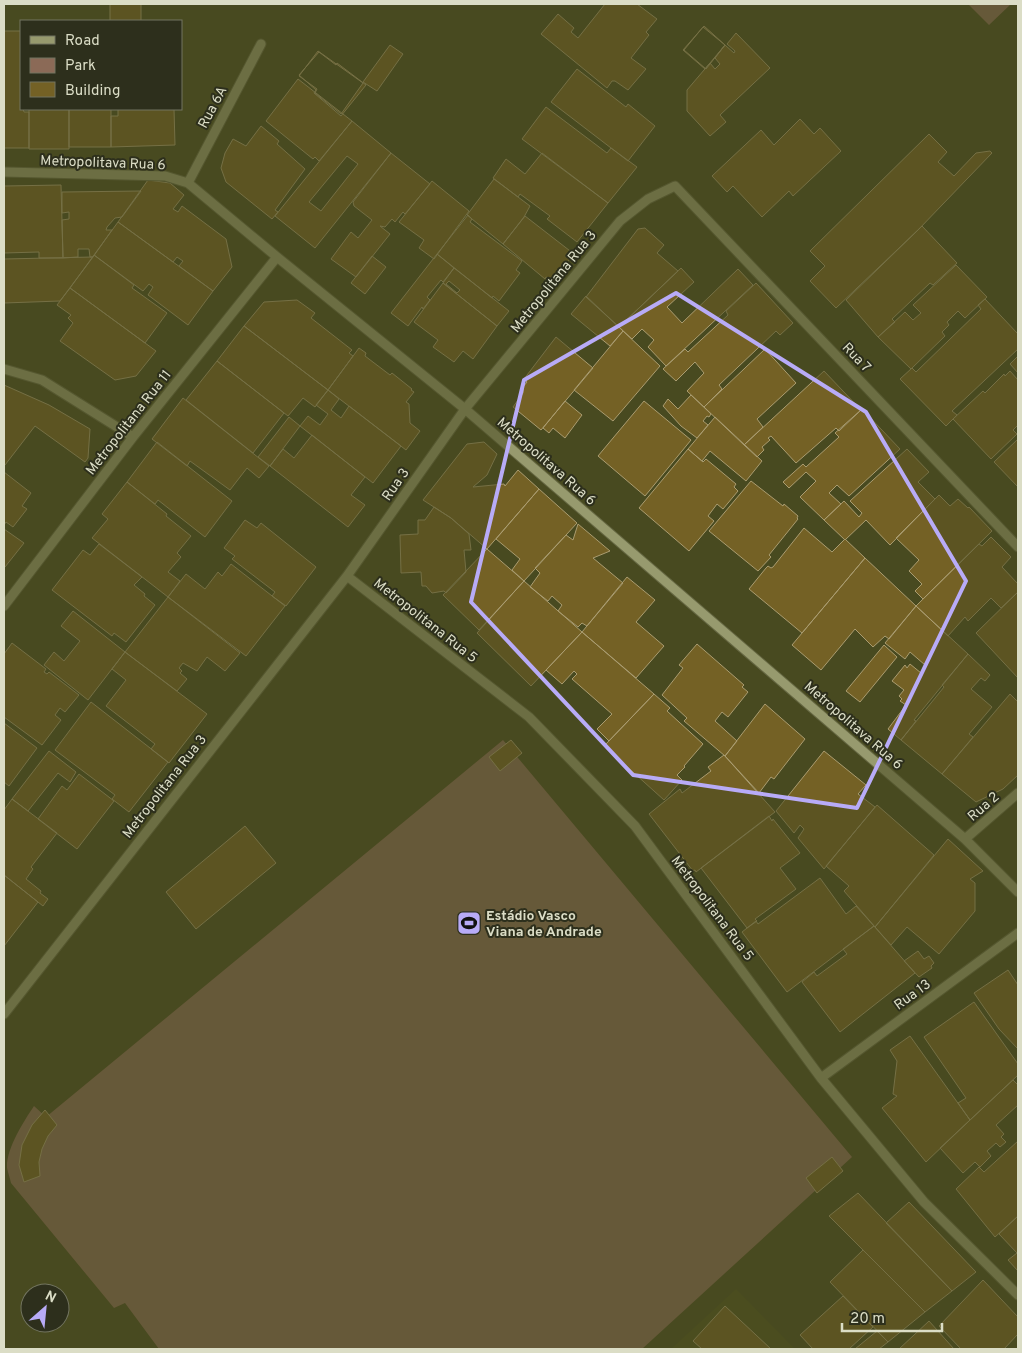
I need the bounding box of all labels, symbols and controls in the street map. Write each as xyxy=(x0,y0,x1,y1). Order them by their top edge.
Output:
legend xyxy=(20,20,182,110)
text: Road xyxy=(65,32,100,51)
text: Park xyxy=(65,57,96,76)
text: Building xyxy=(65,82,120,101)
street label: Rua 6A xyxy=(195,84,231,132)
street label: Metropolitava Rua 6 xyxy=(40,153,166,174)
street label: Metropolitana Rua 3 xyxy=(508,227,601,337)
street label: Rua 7 xyxy=(838,340,874,376)
street label: Metropolitana Rua 11 xyxy=(83,367,176,479)
street label: Metropolitava Rua 6 xyxy=(493,415,599,510)
street label: Rua 3 xyxy=(379,465,414,505)
street label: Metropolitana Rua 5 xyxy=(370,575,480,667)
street label: Metropolitava Rua 6 xyxy=(800,679,906,774)
street label: Metropolitana Rua 3 xyxy=(119,732,211,842)
street label: Rua 2 xyxy=(965,789,1003,825)
street label: Metropolitana Rua 5 xyxy=(667,853,757,965)
place label: Estádio Vasco Viana de Andrade xyxy=(486,908,602,941)
sports icon: Estádio Vasco Viana de Andrade xyxy=(456,910,482,936)
street label: Rua 13 xyxy=(891,976,935,1014)
north arrow xyxy=(20,1283,70,1333)
text: N xyxy=(42,1288,59,1308)
scale bar xyxy=(842,1300,942,1332)
text: 20 m xyxy=(850,1310,885,1329)

